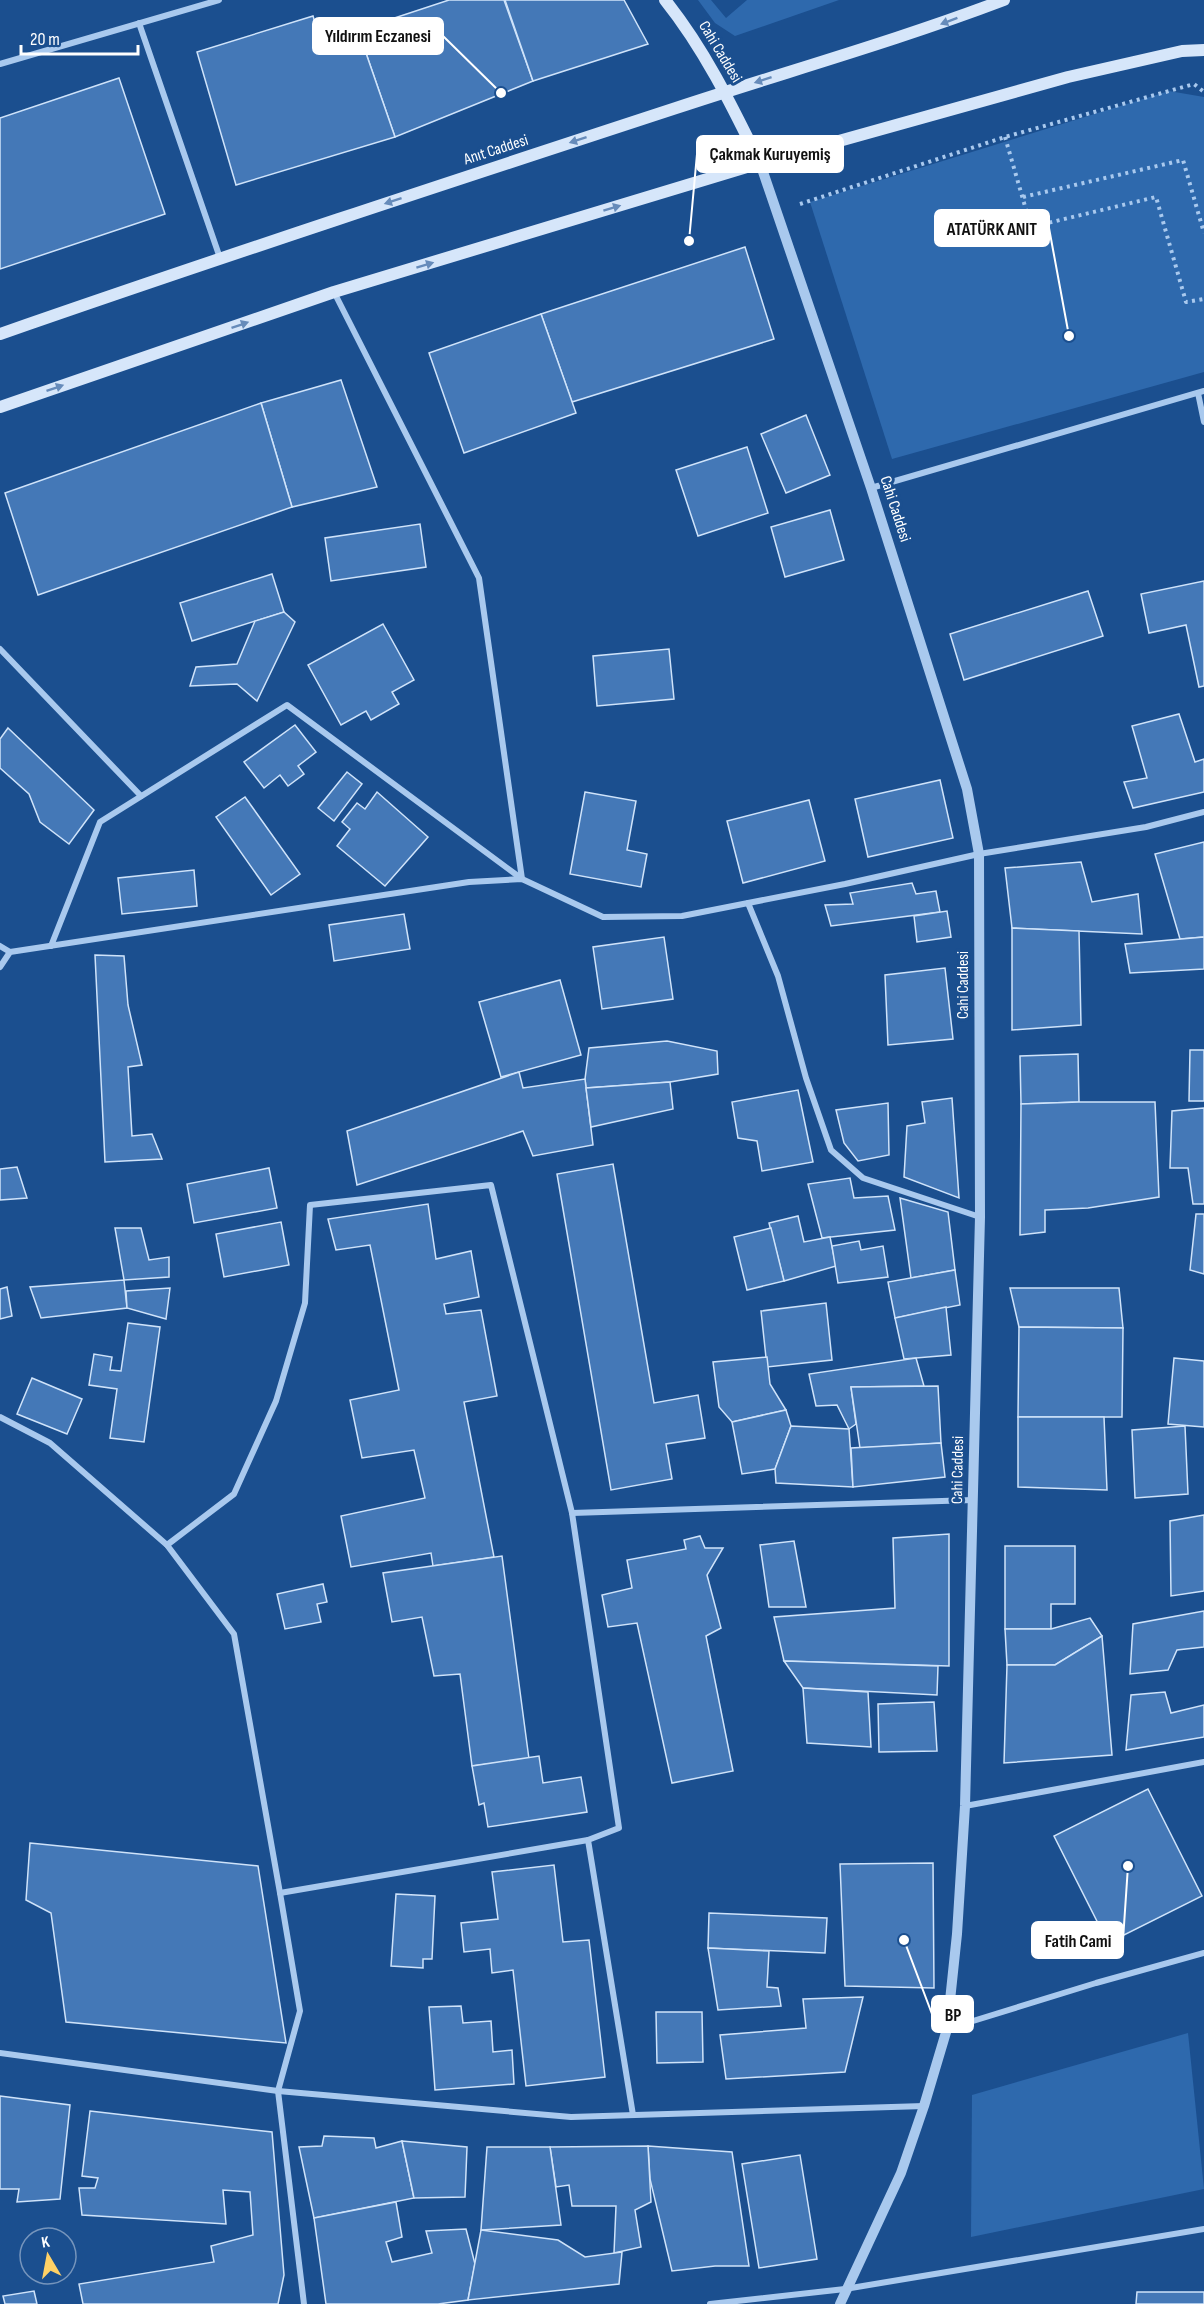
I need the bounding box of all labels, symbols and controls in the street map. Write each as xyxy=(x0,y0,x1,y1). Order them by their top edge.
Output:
one-way arrow xyxy=(940,16,958,26)
scale bar xyxy=(21,18,138,56)
callout: Yıldırım Eczanesi xyxy=(313,18,443,54)
street label: Cahi Caddesi xyxy=(694,18,746,86)
text: Yıldırım Eczanesi xyxy=(325,26,431,47)
text: 20 m xyxy=(30,29,60,50)
one-way arrow xyxy=(754,76,772,85)
street label: Anıt Caddesi xyxy=(460,131,531,170)
one-way arrow xyxy=(569,136,587,146)
callout: Çakmak Kuruyemiş xyxy=(697,136,843,172)
text: Çakmak Kuruyemiş xyxy=(709,144,831,165)
one-way arrow xyxy=(384,197,402,207)
one-way arrow xyxy=(603,203,621,212)
callout: ATATÜRK ANIT xyxy=(935,210,1049,246)
text: ATATÜRK ANIT xyxy=(946,219,1037,240)
one-way arrow xyxy=(416,259,434,269)
one-way arrow xyxy=(231,319,249,329)
one-way arrow xyxy=(46,383,64,393)
street label: Cahi Caddesi xyxy=(875,474,915,544)
street label: Cahi Caddesi xyxy=(954,951,973,1019)
street label: Cahi Caddesi xyxy=(948,1436,968,1504)
callout: Fatih Cami xyxy=(1032,1922,1123,1958)
text: Fatih Cami xyxy=(1045,1931,1111,1952)
callout: BP xyxy=(932,1996,973,2032)
text: BP xyxy=(945,2005,961,2026)
north arrow xyxy=(18,2226,78,2286)
text: K xyxy=(40,2233,51,2253)

